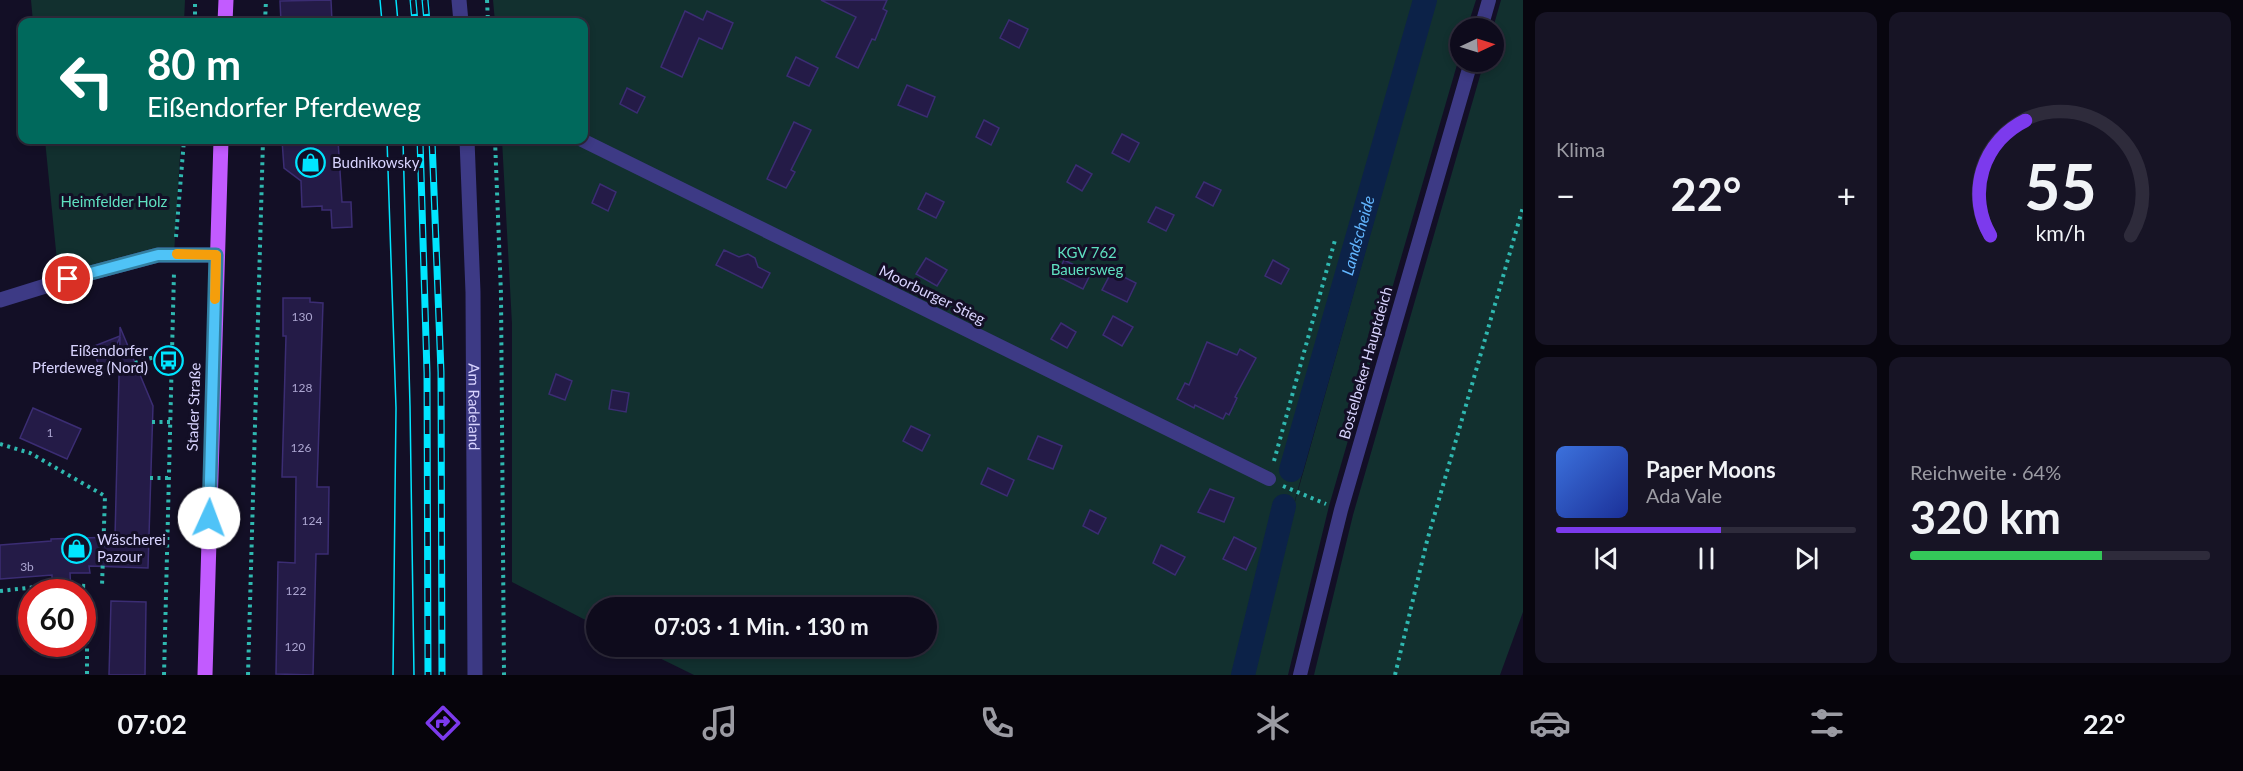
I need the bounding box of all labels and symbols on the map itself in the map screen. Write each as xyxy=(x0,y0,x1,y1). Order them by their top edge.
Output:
north arrow xyxy=(1450,18,1504,72)
shop icon: Budnikowsky xyxy=(295,147,327,179)
place label: Budnikowsky xyxy=(332,153,420,171)
park label: Heimfelder Holz xyxy=(61,192,168,210)
water label: Landscheide xyxy=(1337,193,1378,277)
park label: KGV 762 Bauersweg xyxy=(1051,243,1124,278)
pin xyxy=(42,253,93,304)
street label: Moorburger Stieg xyxy=(877,261,988,328)
street label: Bostelbeker Hauptdeich xyxy=(1335,284,1395,441)
house number: 130 xyxy=(292,309,312,324)
place label: Eißendorfer Pferdeweg (Nord) xyxy=(32,341,149,376)
bus stop icon: Eißendorfer Pferdeweg (Nord) xyxy=(153,344,185,376)
street label: Stader Straße xyxy=(182,362,204,452)
street label: Am Radeland xyxy=(465,363,484,451)
house number: 128 xyxy=(292,380,312,395)
house number: 1 xyxy=(47,425,54,440)
house number: 126 xyxy=(291,440,311,455)
position arrow xyxy=(177,486,241,550)
house number: 124 xyxy=(302,513,322,528)
place label: Wäscherei Pazour xyxy=(97,530,166,565)
shop icon: Wäscherei Pazour xyxy=(60,533,92,565)
house number: 3b xyxy=(20,559,34,574)
speed limit sign: 60 xyxy=(18,579,96,657)
house number: 122 xyxy=(286,583,306,598)
house number: 120 xyxy=(285,639,305,654)

